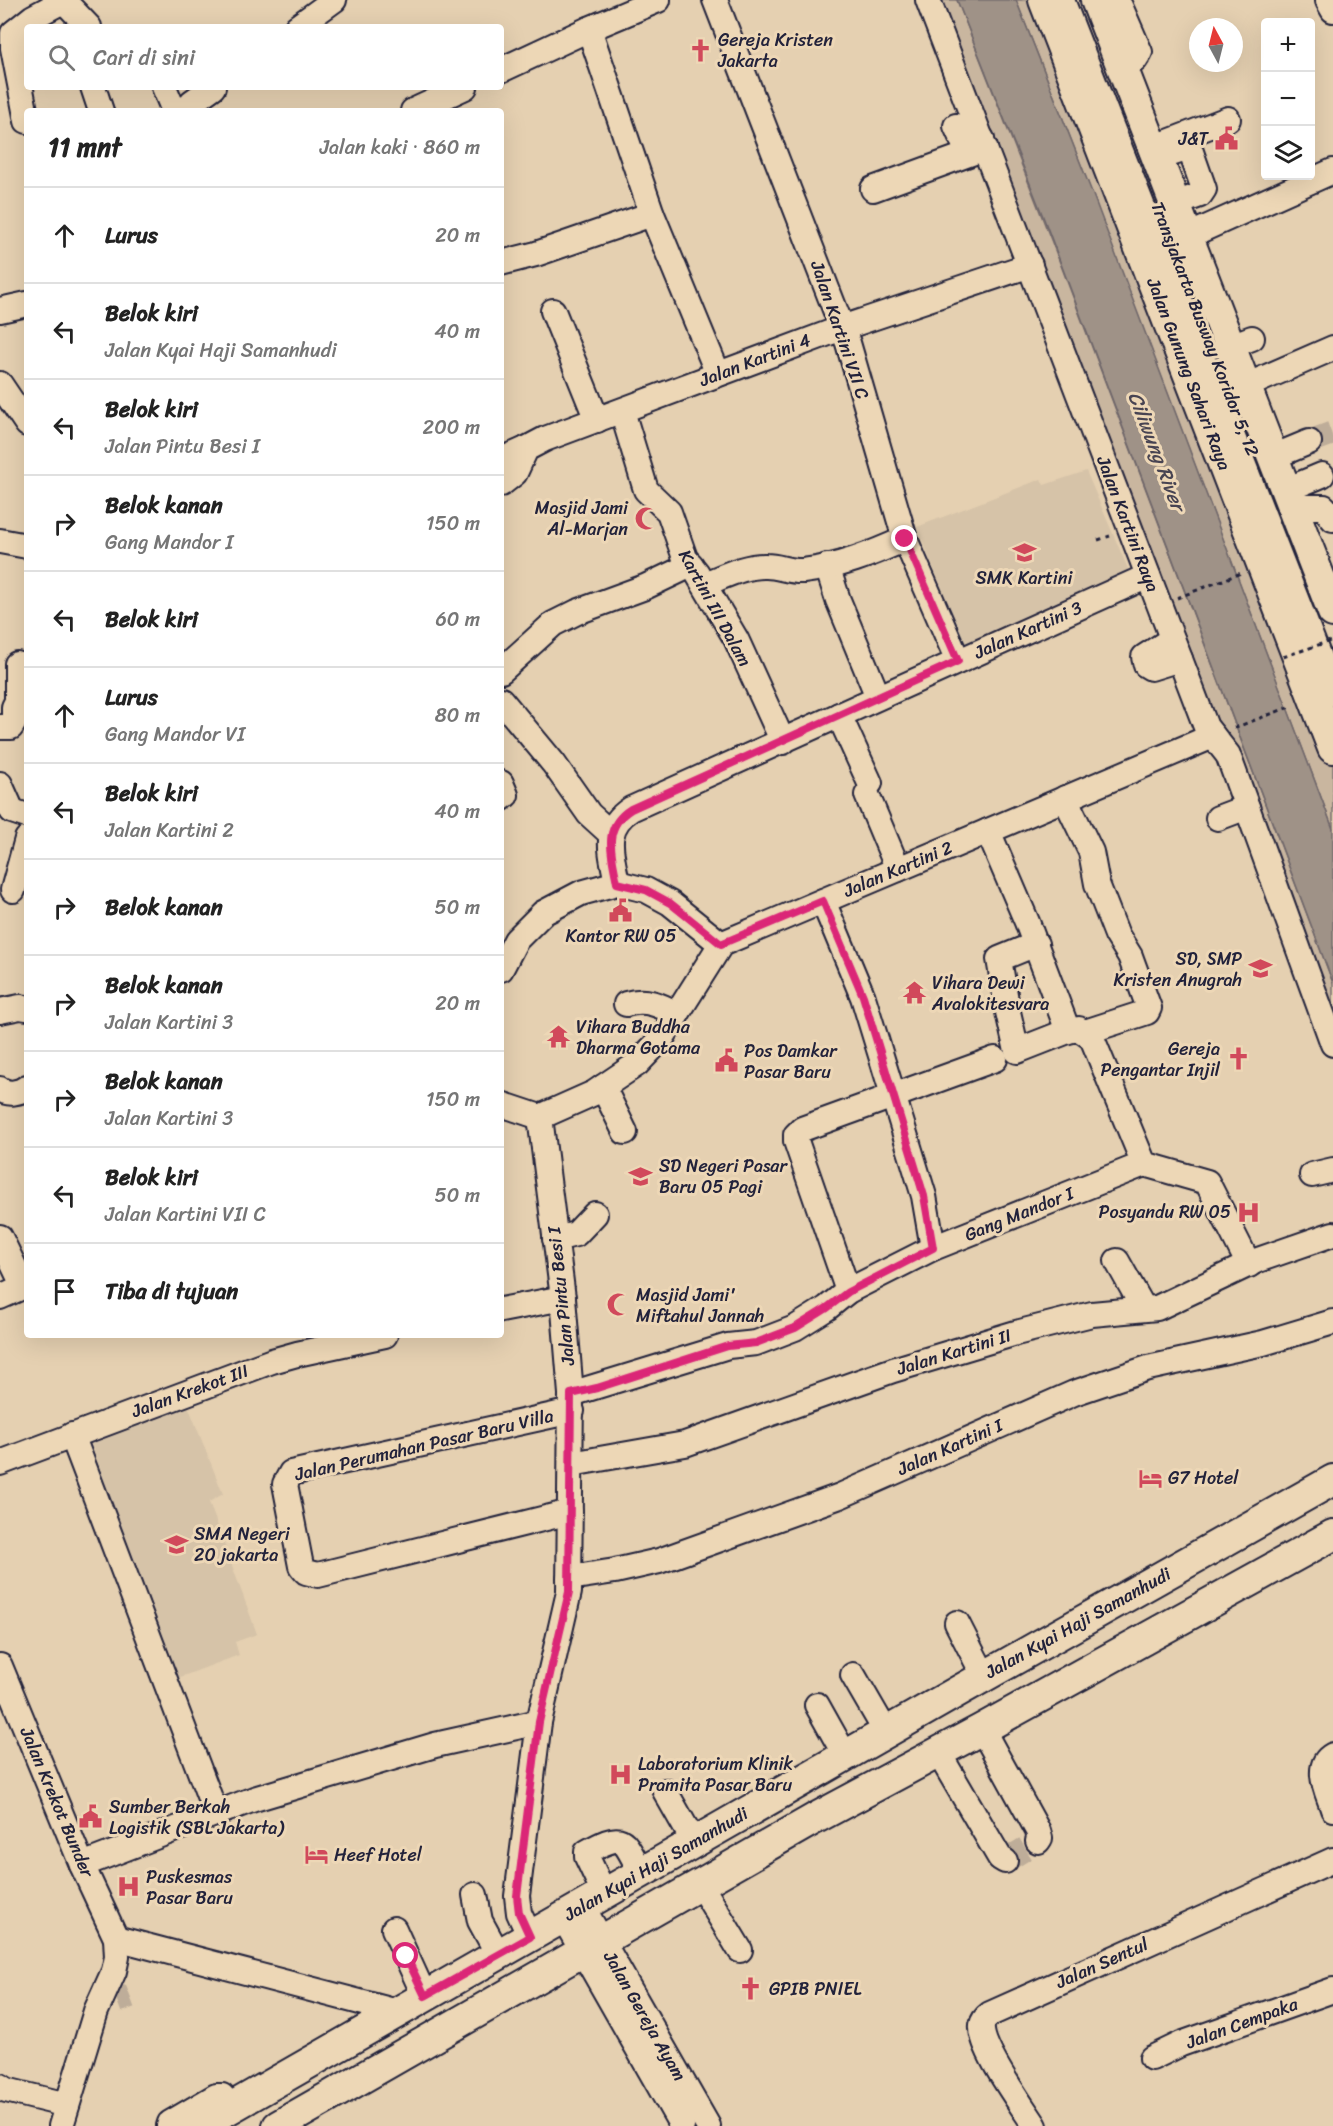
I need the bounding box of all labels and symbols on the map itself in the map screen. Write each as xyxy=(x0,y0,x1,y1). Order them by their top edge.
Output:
north arrow xyxy=(1189,18,1243,72)
place label: Gereja Kristen Jakarta xyxy=(717,24,833,77)
church icon: Gereja Kristen Jakarta xyxy=(687,37,713,63)
place label: J&T xyxy=(1178,123,1209,155)
public building icon: J&T xyxy=(1213,126,1239,152)
street label: Transjakarta Busway Koridor 5, 12 xyxy=(1142,197,1268,461)
street label: Jalan Kartini VII C xyxy=(801,255,879,404)
street label: Jalan Gunung Sahari Raya xyxy=(1137,272,1240,475)
street label: Jalan Kartini 4 xyxy=(694,324,815,396)
water label: Ciliwung River xyxy=(1118,386,1197,520)
street label: Jalan Kartini Raya xyxy=(1087,450,1169,597)
place label: Masjid Jami Al-Marjan xyxy=(535,492,629,545)
mosque icon: Masjid Jami Al-Marjan xyxy=(633,505,659,531)
route end xyxy=(891,525,917,551)
school or university icon: SMK Kartini xyxy=(1011,539,1037,565)
street label: Kartini III Dalam xyxy=(669,543,761,673)
place label: SMK Kartini xyxy=(975,562,1074,594)
street label: Jalan Kartini 3 xyxy=(968,592,1087,669)
street label: Jalan Kartini 2 xyxy=(837,832,958,907)
public building icon: Kantor RW 05 xyxy=(608,897,634,923)
place label: Kantor RW 05 xyxy=(566,920,676,952)
place label: SD, SMP Kristen Anugrah xyxy=(1113,943,1242,996)
school or university icon: SD, SMP Kristen Anugrah xyxy=(1247,956,1273,982)
place label: Vihara Dewi Avalokitesvara xyxy=(931,967,1049,1020)
temple icon: Vihara Dewi Avalokitesvara xyxy=(901,980,927,1006)
place label: Vihara Buddha Dharma Gotama xyxy=(576,1011,701,1064)
temple icon: Vihara Buddha Dharma Gotama xyxy=(545,1024,571,1050)
place label: Gereja Pengantar Injil xyxy=(1100,1033,1221,1086)
place label: Pos Damkar Pasar Baru xyxy=(744,1035,838,1088)
church icon: Gereja Pengantar Injil xyxy=(1225,1046,1251,1072)
public building icon: Pos Damkar Pasar Baru xyxy=(713,1048,739,1074)
place label: SD Negeri Pasar Baru 05 Pagi xyxy=(659,1150,788,1203)
school or university icon: SD Negeri Pasar Baru 05 Pagi xyxy=(628,1163,654,1189)
street label: Gang Mandor I xyxy=(959,1177,1080,1250)
place label: Posyandu RW 05 xyxy=(1099,1196,1231,1228)
hospital icon: Posyandu RW 05 xyxy=(1236,1199,1262,1225)
street label: Jalan Pintu Besi I xyxy=(538,1223,584,1368)
place label: Masjid Jami' Miftahul Jannah xyxy=(636,1279,764,1332)
mosque icon: Masjid Jami' Miftahul Jannah xyxy=(605,1292,631,1318)
street label: Jalan Kartini II xyxy=(892,1319,1016,1385)
street label: Jalan Krekot III xyxy=(126,1355,253,1427)
street label: Jalan Perumahan Pasar Baru Villa xyxy=(290,1400,557,1491)
street label: Jalan Kartini I xyxy=(891,1409,1010,1485)
place label: G7 Hotel xyxy=(1168,1462,1239,1494)
hotel icon: G7 Hotel xyxy=(1137,1465,1163,1491)
place label: SMA Negeri 20 jakarta xyxy=(194,1518,291,1571)
school or university icon: SMA Negeri 20 jakarta xyxy=(163,1531,189,1557)
street label: Jalan Kyai Haji Samanhudi xyxy=(978,1558,1178,1688)
street label: Jalan Krekot Bunder xyxy=(11,1721,104,1884)
place label: Laboratorium Klinik Pramita Pasar Baru xyxy=(638,1748,793,1801)
hospital icon: Laboratorium Klinik Pramita Pasar Baru xyxy=(607,1761,633,1787)
place label: Sumber Berkah Logistik (SBL Jakarta) xyxy=(109,1791,285,1844)
street label: Jalan Kyai Haji Samanhudi xyxy=(557,1797,755,1931)
public building icon: Sumber Berkah Logistik (SBL Jakarta) xyxy=(78,1804,104,1830)
place label: Heef Hotel xyxy=(334,1839,423,1871)
hotel icon: Heef Hotel xyxy=(303,1842,329,1868)
place label: Puskesmas Pasar Baru xyxy=(146,1861,233,1914)
hospital icon: Puskesmas Pasar Baru xyxy=(115,1874,141,1900)
street label: Jalan Sentul xyxy=(1050,1928,1154,1998)
route start xyxy=(392,1942,418,1968)
street label: Jalan Gereja Ayam xyxy=(594,1944,695,2087)
place label: GPIB PNIEL xyxy=(769,1973,862,2005)
church icon: GPIB PNIEL xyxy=(738,1976,764,2002)
street label: Jalan Cempaka xyxy=(1181,1988,1303,2058)

